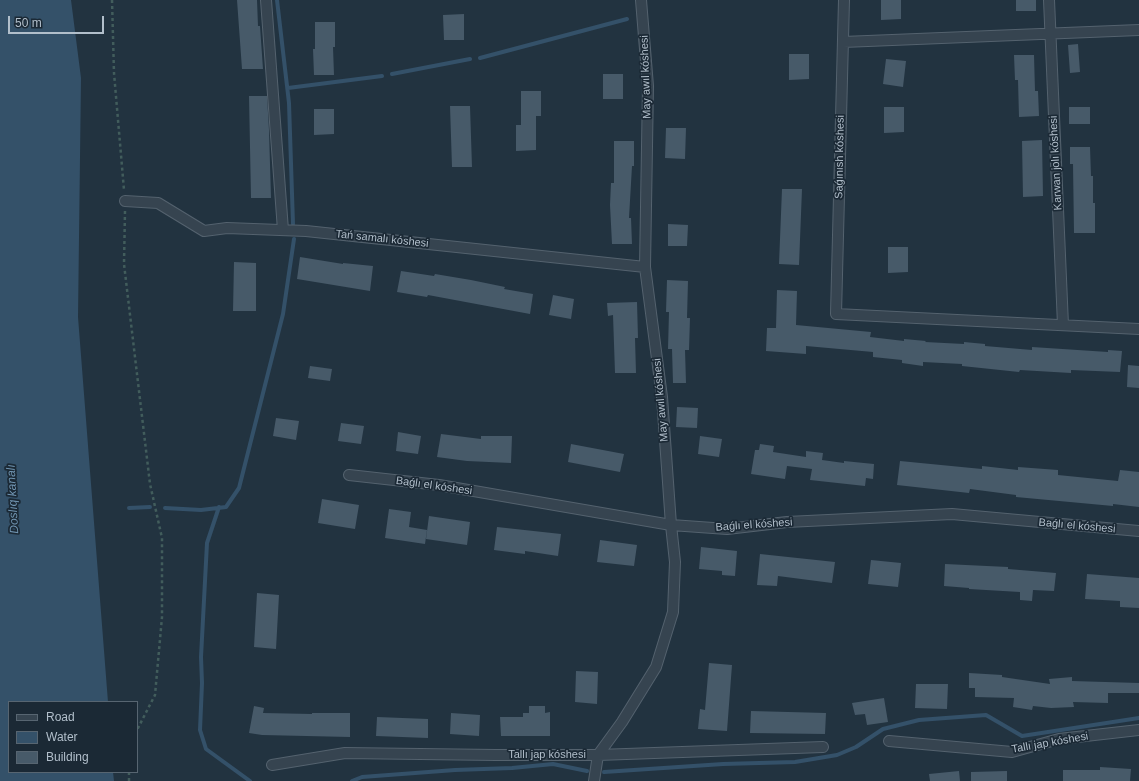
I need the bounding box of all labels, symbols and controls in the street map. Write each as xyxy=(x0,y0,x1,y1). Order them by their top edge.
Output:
scale bar xyxy=(10,8,106,34)
text: 50 m xyxy=(15,16,42,30)
street label: May awıl kóshesi xyxy=(638,35,654,119)
street label: Saǵınısh kóshesi xyxy=(833,115,847,199)
street label: Karwan jolı kóshesi xyxy=(1047,115,1065,211)
street label: Tań samalı kóshesi xyxy=(335,228,429,250)
street label: May awıl kóshesi xyxy=(651,358,671,442)
water label: Doslıq kanalı xyxy=(4,464,22,534)
street label: Baǵlı el kóshesi xyxy=(395,474,473,498)
street label: Baǵlı el kóshesi xyxy=(715,516,793,534)
street label: Baǵlı el kóshesi xyxy=(1038,516,1116,536)
legend xyxy=(8,701,138,773)
text: Road xyxy=(46,710,75,724)
text: Water xyxy=(46,730,78,744)
street label: Tallı jap kóshesi xyxy=(1011,730,1089,756)
street label: Tallı jap kóshesi xyxy=(508,748,586,762)
text: Building xyxy=(46,750,89,764)

